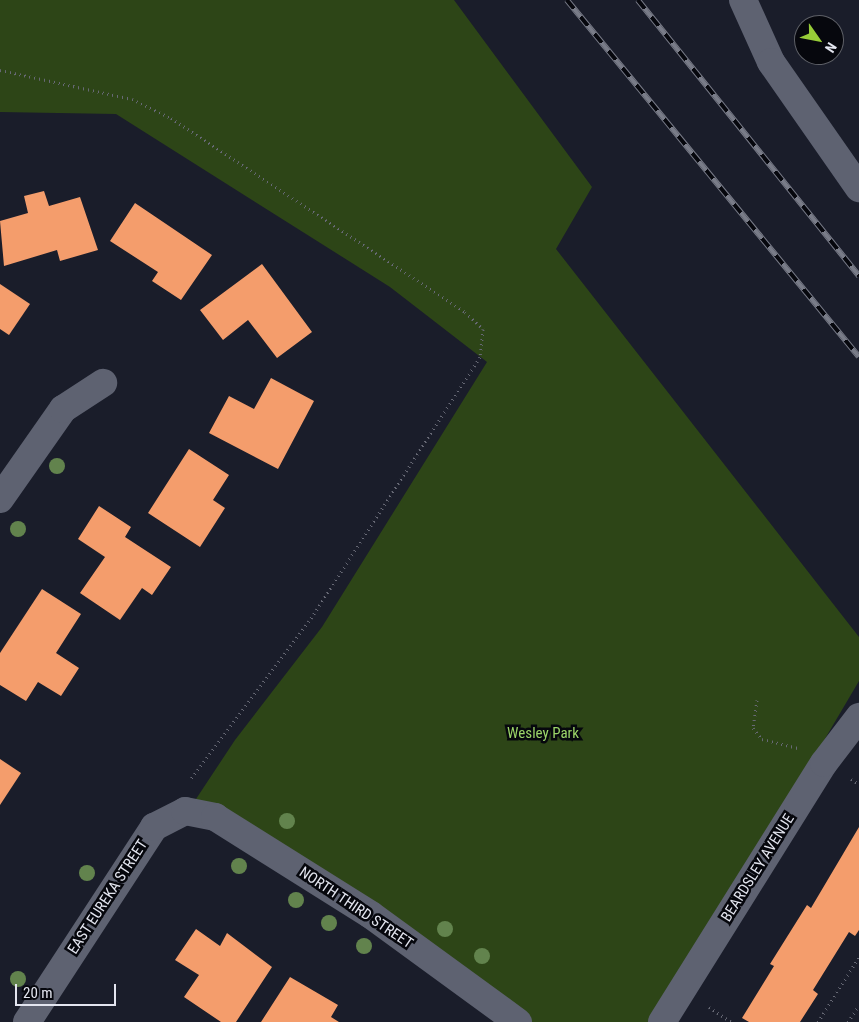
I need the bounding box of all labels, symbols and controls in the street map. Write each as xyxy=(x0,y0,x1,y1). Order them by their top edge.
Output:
north arrow xyxy=(794,15,844,65)
text: N xyxy=(822,40,840,56)
park label: Wesley Park xyxy=(507,725,579,743)
street label: BEARDSLEY AVENUE xyxy=(718,811,798,925)
street label: EAST EUREKA STREET xyxy=(64,836,152,958)
street label: NORTH THIRD STREET xyxy=(296,863,416,953)
scale bar xyxy=(18,974,119,1006)
text: 20 m xyxy=(23,984,53,1002)

